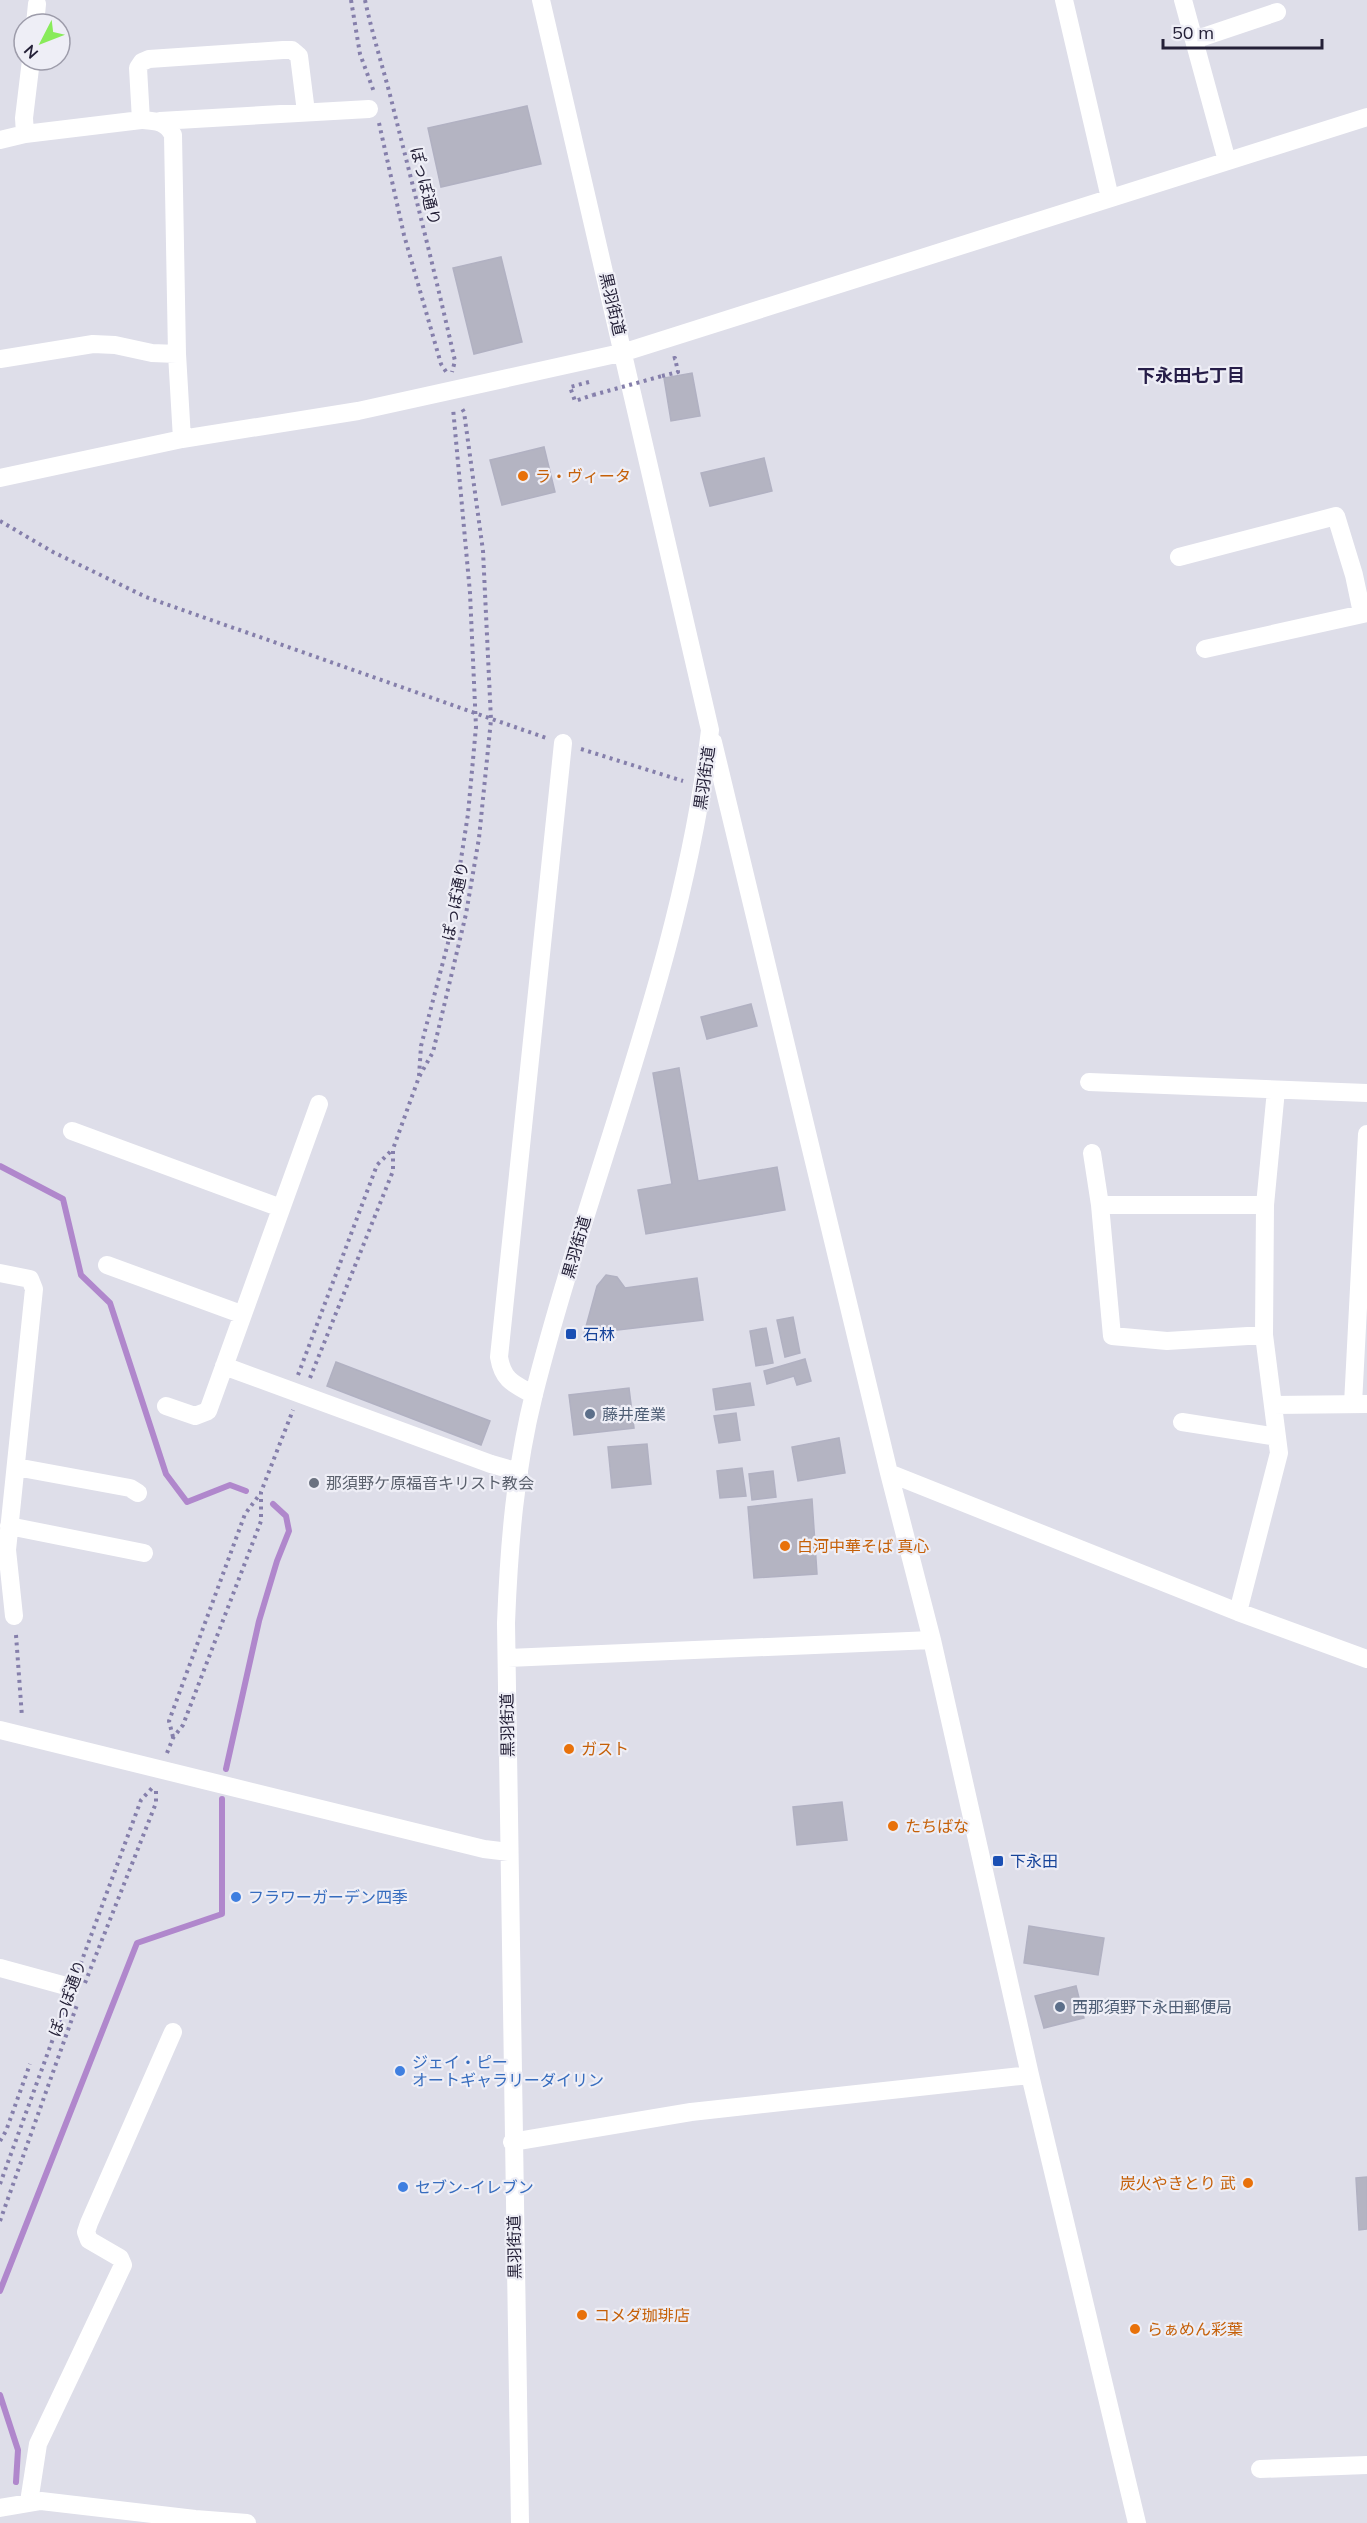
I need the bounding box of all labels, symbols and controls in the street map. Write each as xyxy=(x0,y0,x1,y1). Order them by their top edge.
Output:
north arrow xyxy=(12,12,72,72)
scale bar xyxy=(1163,12,1322,50)
text: 50 m xyxy=(1172,21,1214,44)
text: N xyxy=(19,41,42,63)
street label: ぽっぽ通り xyxy=(407,145,445,227)
street label: 黒羽街道 xyxy=(596,271,630,337)
district label: 下永田七丁目 xyxy=(1137,364,1245,387)
place label: ラ・ヴィータ xyxy=(535,466,631,486)
marker: ラ・ヴィータ xyxy=(516,469,530,483)
street label: 黒羽街道 xyxy=(690,745,718,811)
street label: ぽっぽ通り xyxy=(438,860,472,942)
street label: 黒羽街道 xyxy=(558,1213,594,1281)
place label: 石林 xyxy=(583,1324,615,1344)
marker: 石林 xyxy=(564,1327,578,1341)
place label: 藤井産業 xyxy=(602,1404,666,1424)
marker: 藤井産業 xyxy=(583,1407,597,1421)
place label: 那須野ケ原福音キリスト教会 xyxy=(326,1473,534,1493)
marker: 那須野ケ原福音キリスト教会 xyxy=(307,1476,321,1490)
place label: 白河中華そば 真心 xyxy=(797,1536,929,1556)
marker: 白河中華そば 真心 xyxy=(778,1539,792,1553)
street label: 黒羽街道 xyxy=(496,1693,518,1757)
place label: ガスト xyxy=(581,1739,629,1759)
marker: ガスト xyxy=(562,1742,576,1756)
place label: たちばな xyxy=(905,1816,969,1836)
marker: たちばな xyxy=(886,1819,900,1833)
place label: 下永田 xyxy=(1010,1851,1058,1871)
marker: 下永田 xyxy=(991,1854,1005,1868)
place label: フラワーガーデン四季 xyxy=(248,1887,408,1907)
marker: フラワーガーデン四季 xyxy=(229,1890,243,1904)
street label: ぽっぽ通り xyxy=(44,1957,90,2039)
place label: 西那須野下永田郵便局 xyxy=(1072,1997,1232,2017)
marker: 西那須野下永田郵便局 xyxy=(1053,2000,1067,2014)
place label: ジェイ・ピー オートギャラリーダイリン xyxy=(412,2052,604,2090)
marker: ジェイ・ピー オートギャラリーダイリン xyxy=(393,2064,407,2078)
place label: 炭火やきとり 武 xyxy=(1120,2173,1236,2193)
marker: 炭火やきとり 武 xyxy=(1241,2176,1255,2190)
place label: セブン-イレブン xyxy=(415,2177,534,2197)
marker: セブン-イレブン xyxy=(396,2180,410,2194)
street label: 黒羽街道 xyxy=(503,2215,525,2279)
place label: コメダ珈琲店 xyxy=(594,2305,690,2325)
marker: コメダ珈琲店 xyxy=(575,2308,589,2322)
place label: らぁめん彩葉 xyxy=(1147,2319,1243,2339)
marker: らぁめん彩葉 xyxy=(1128,2322,1142,2336)

